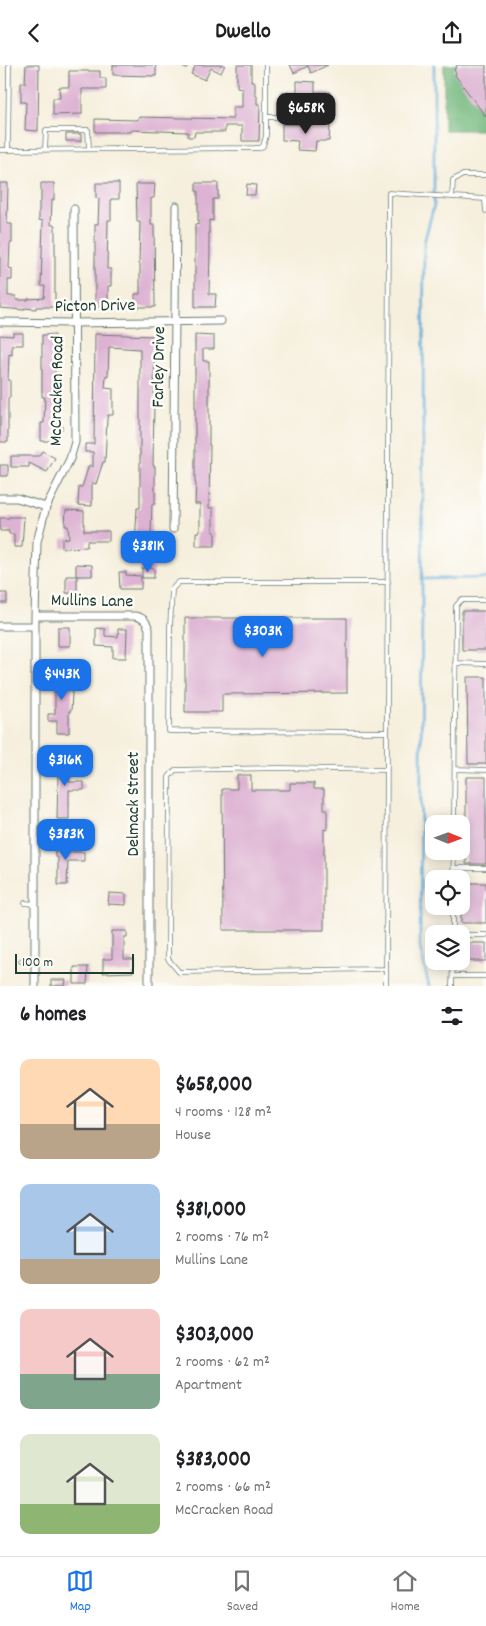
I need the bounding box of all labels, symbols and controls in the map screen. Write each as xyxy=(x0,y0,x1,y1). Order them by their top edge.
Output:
text: Dwello xyxy=(215,17,271,48)
icon: back xyxy=(20,19,48,47)
icon: share xyxy=(438,19,466,47)
pin: $658K xyxy=(271,93,341,135)
text: $658K xyxy=(287,97,325,120)
street label: Picton Drive xyxy=(55,294,136,320)
street label: Farley Drive xyxy=(147,326,173,408)
street label: McCracken Road xyxy=(45,336,71,446)
pin: $381K xyxy=(113,531,183,573)
text: $381K xyxy=(132,535,164,558)
street label: Mullins Lane xyxy=(51,589,133,615)
pin: $303K xyxy=(228,615,298,658)
text: $303K xyxy=(244,620,282,643)
pin: $443K xyxy=(27,659,97,701)
text: $443K xyxy=(44,663,80,686)
pin: $316K xyxy=(30,745,100,787)
text: $316K xyxy=(48,749,82,772)
street label: Delmack Street xyxy=(122,751,147,856)
north arrow xyxy=(425,815,470,860)
map controls xyxy=(425,815,470,970)
pin: $383K xyxy=(31,819,101,861)
text: $383K xyxy=(48,823,84,846)
button: locate xyxy=(425,870,470,915)
button: layers xyxy=(425,925,470,970)
scale bar xyxy=(15,951,134,974)
text: 100 m xyxy=(22,953,53,973)
text: 6 homes xyxy=(20,1001,87,1031)
icon: filters xyxy=(438,1002,466,1030)
text: $658,000 xyxy=(175,1071,252,1101)
icon: home xyxy=(60,1079,120,1139)
text: 4 rooms · 128 m² xyxy=(175,1101,272,1124)
text: House xyxy=(175,1124,211,1147)
text: $381,000 xyxy=(175,1196,246,1226)
icon: home xyxy=(60,1204,120,1264)
text: 2 rooms · 76 m² xyxy=(175,1226,269,1249)
text: Mullins Lane xyxy=(175,1249,248,1272)
text: $303,000 xyxy=(175,1321,254,1351)
icon: home xyxy=(60,1329,120,1389)
text: 2 rooms · 62 m² xyxy=(175,1351,270,1374)
text: Apartment xyxy=(175,1374,242,1397)
text: $383,000 xyxy=(175,1446,251,1476)
icon: home xyxy=(60,1454,120,1514)
text: 2 rooms · 66 m² xyxy=(175,1476,271,1499)
text: McCracken Road xyxy=(175,1499,273,1522)
tab: Map xyxy=(66,1567,94,1617)
tab: Saved xyxy=(227,1567,258,1617)
tab: Home xyxy=(391,1567,420,1617)

